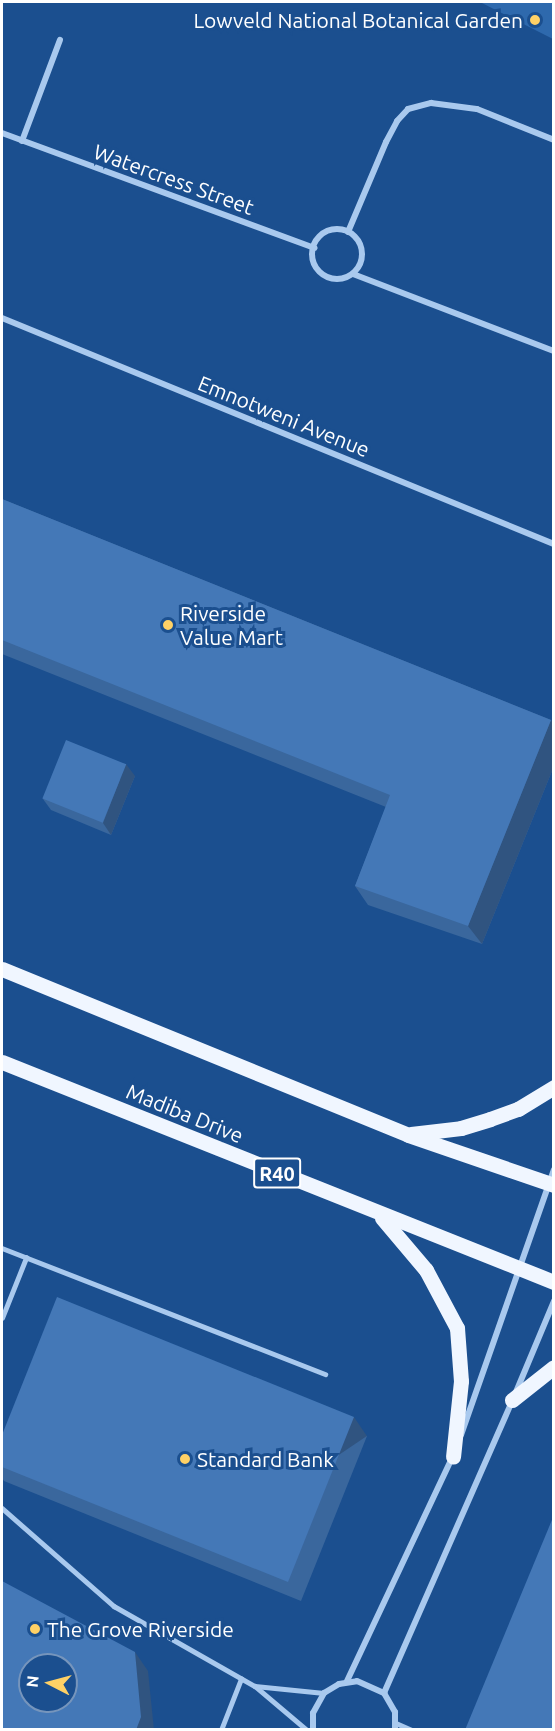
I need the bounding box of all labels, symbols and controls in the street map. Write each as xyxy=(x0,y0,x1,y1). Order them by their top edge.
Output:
place label: Lowveld National Botanical Garden xyxy=(193,7,523,33)
marker: Lowveld National Botanical Garden xyxy=(528,13,542,27)
street label: Watercress Street xyxy=(91,138,257,220)
street label: Emnotweni Avenue xyxy=(194,370,374,462)
place label: Riverside Value Mart xyxy=(180,600,283,650)
marker: Riverside Value Mart xyxy=(161,618,175,632)
street label: Madiba Drive xyxy=(123,1078,247,1148)
road number: R40 xyxy=(253,1156,301,1190)
place label: Standard Bank xyxy=(197,1446,334,1472)
marker: Standard Bank xyxy=(178,1452,192,1466)
place label: The Grove Riverside xyxy=(47,1616,234,1642)
marker: The Grove Riverside xyxy=(28,1622,42,1636)
north arrow xyxy=(18,1653,78,1713)
text: N xyxy=(23,1674,42,1688)

